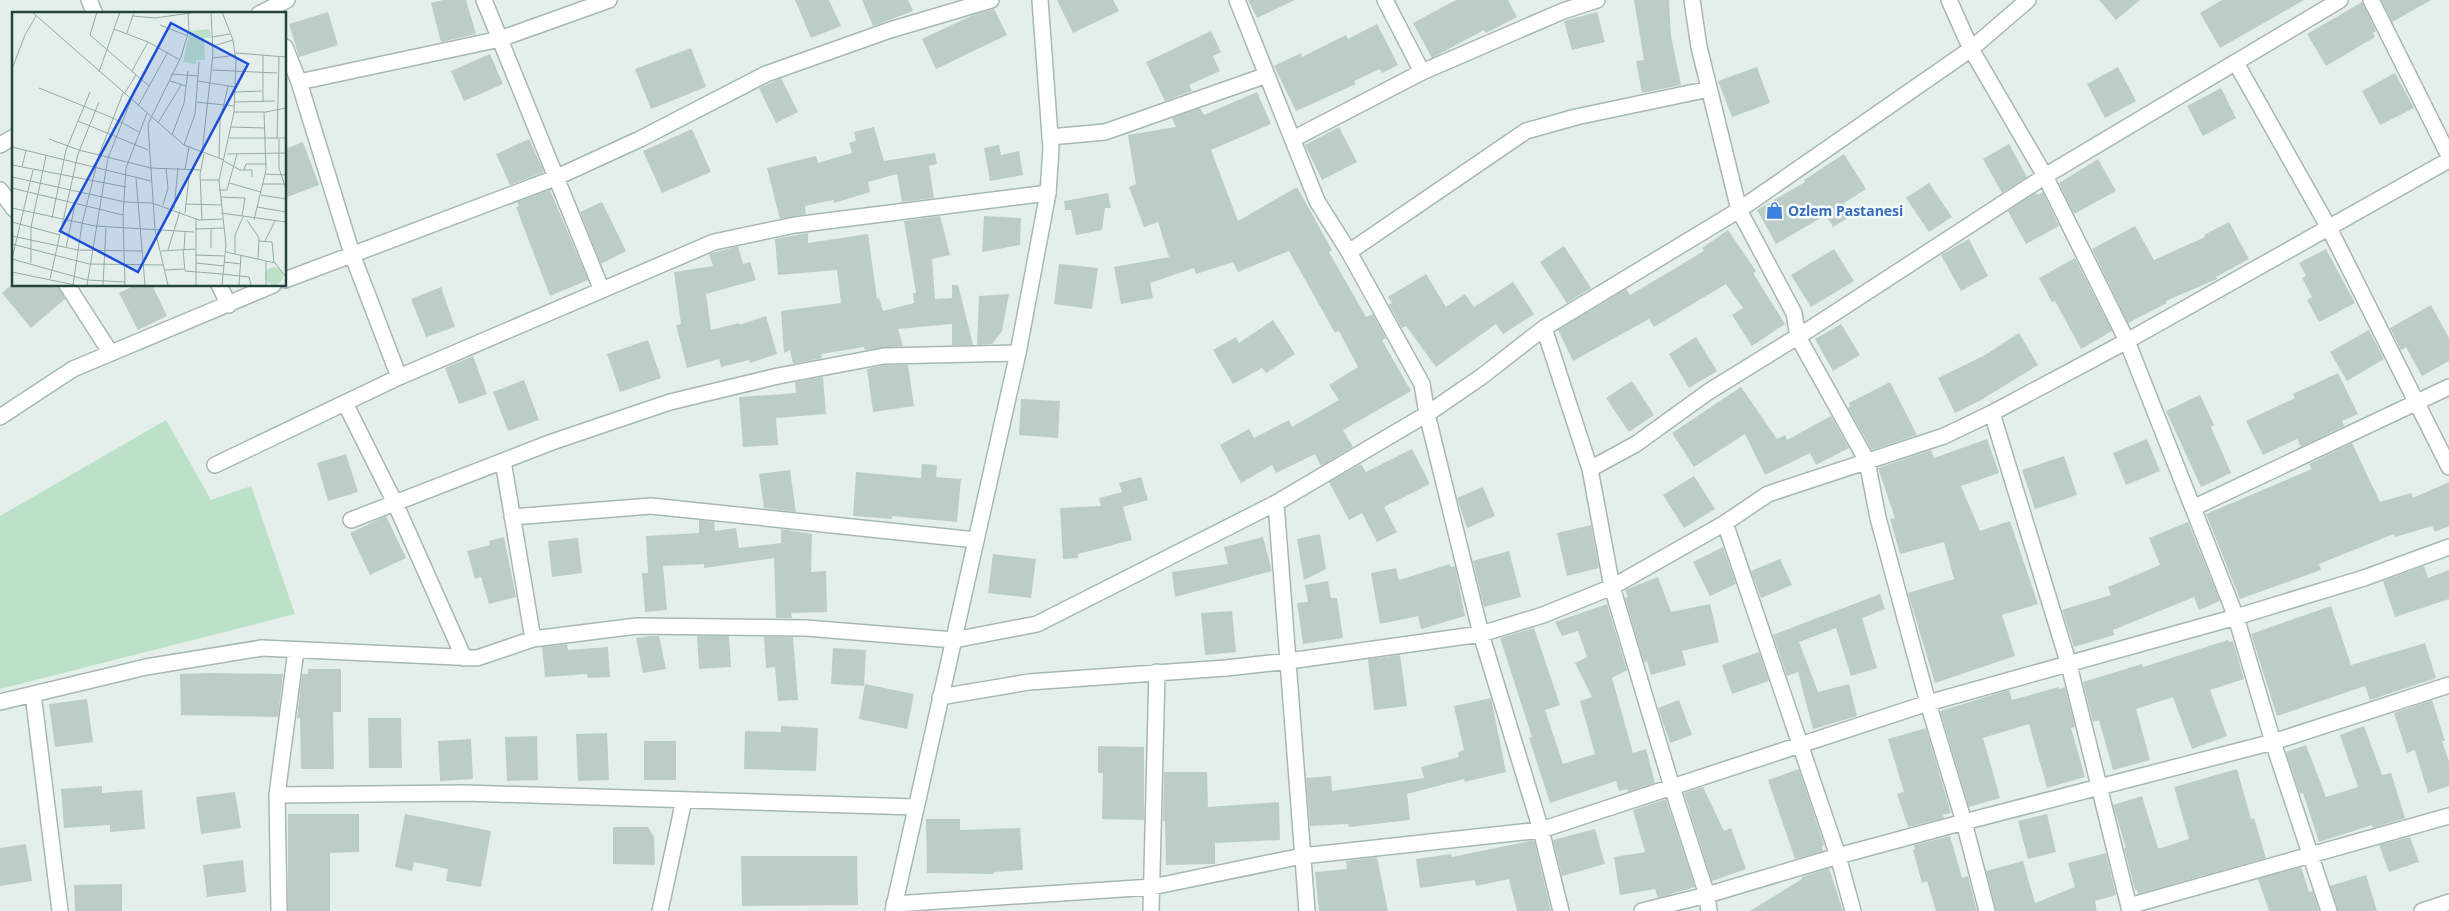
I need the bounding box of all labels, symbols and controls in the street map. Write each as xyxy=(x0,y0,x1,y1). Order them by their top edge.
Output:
inset map xyxy=(12,12,286,286)
shop icon: Ozlem Pastanesi xyxy=(1764,200,1784,220)
place label: Ozlem Pastanesi xyxy=(1788,201,1903,220)

